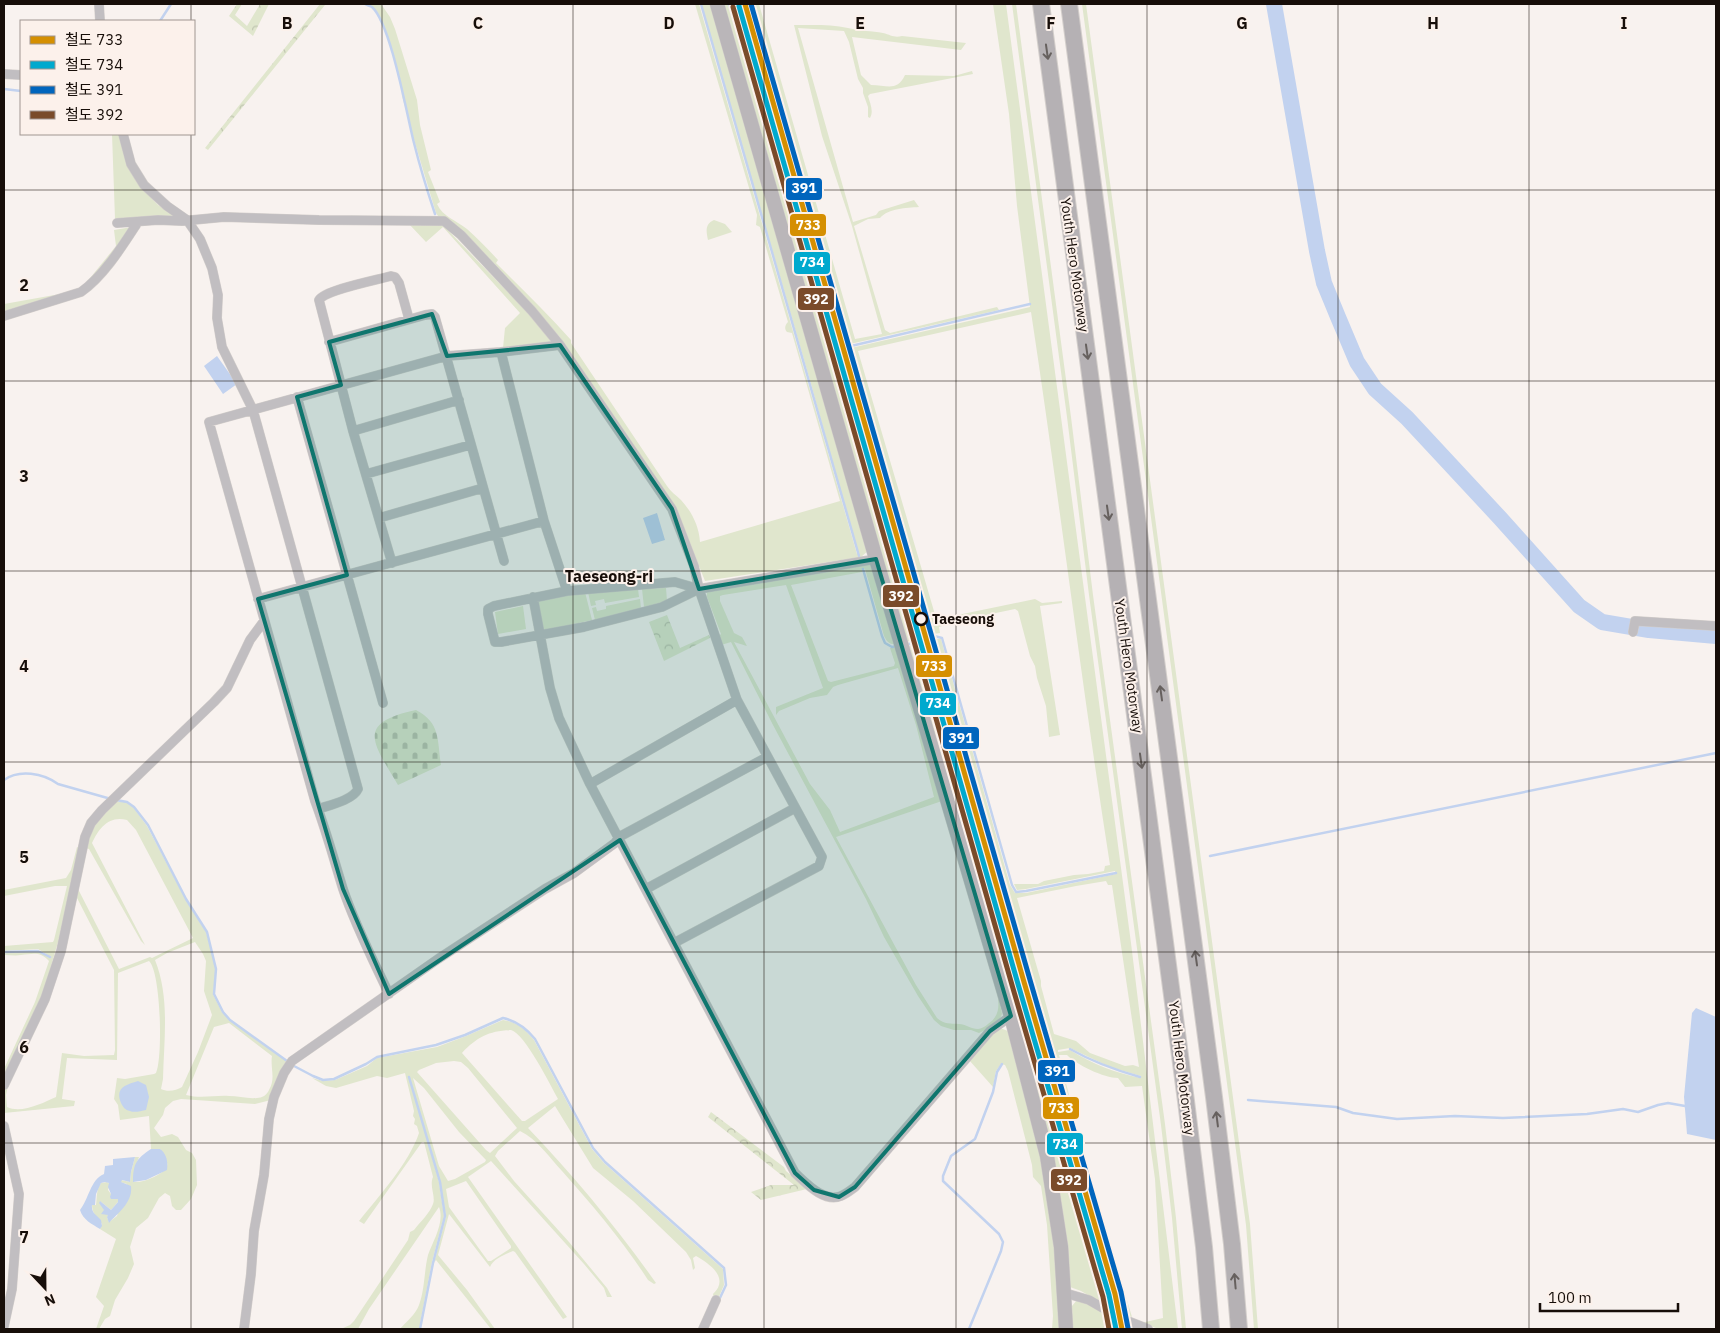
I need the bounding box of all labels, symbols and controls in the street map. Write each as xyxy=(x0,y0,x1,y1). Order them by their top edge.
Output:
text: B xyxy=(282,13,293,33)
text: C xyxy=(473,13,483,33)
text: D xyxy=(663,13,675,33)
text: E xyxy=(855,13,865,33)
text: F xyxy=(1046,13,1056,33)
text: G xyxy=(1236,13,1248,33)
text: H xyxy=(1427,13,1439,33)
text: I xyxy=(1621,13,1628,33)
legend xyxy=(20,20,195,135)
text: 철도 733 xyxy=(65,30,123,49)
one-way arrow xyxy=(1042,44,1052,60)
text: 철도 734 xyxy=(65,55,123,74)
text: 철도 391 xyxy=(65,80,123,99)
text: 철도 392 xyxy=(65,105,123,124)
line badge: 391 xyxy=(785,177,823,201)
text: 391 xyxy=(791,179,817,197)
street label: Youth Hero Motorway xyxy=(1057,197,1093,333)
line badge: 733 xyxy=(789,213,827,237)
text: 733 xyxy=(795,216,821,234)
line badge: 734 xyxy=(793,251,831,275)
text: 734 xyxy=(799,253,825,271)
text: 2 xyxy=(19,275,29,295)
line badge: 392 xyxy=(797,287,835,311)
text: 392 xyxy=(803,290,829,308)
one-way arrow xyxy=(1082,344,1092,360)
text: 3 xyxy=(19,466,29,486)
one-way arrow xyxy=(1103,505,1113,521)
district label: Taeseong-ri xyxy=(565,566,653,586)
line badge: 392 xyxy=(882,584,920,608)
text: 392 xyxy=(888,587,914,605)
street label: Youth Hero Motorway xyxy=(1111,598,1147,734)
place label: Taeseong xyxy=(932,610,994,628)
marker: Taeseong xyxy=(914,612,928,626)
line badge: 733 xyxy=(915,654,953,678)
text: 4 xyxy=(19,656,29,676)
text: 733 xyxy=(921,657,947,675)
one-way arrow xyxy=(1155,685,1165,701)
line badge: 734 xyxy=(919,692,957,716)
text: 734 xyxy=(925,694,951,712)
line badge: 391 xyxy=(942,726,980,750)
text: 391 xyxy=(948,729,974,747)
one-way arrow xyxy=(1136,753,1146,769)
text: 5 xyxy=(19,847,29,867)
one-way arrow xyxy=(1191,950,1201,966)
street label: Youth Hero Motorway xyxy=(1165,1000,1199,1136)
text: 6 xyxy=(19,1037,29,1057)
line badge: 391 xyxy=(1037,1059,1076,1083)
text: 391 xyxy=(1044,1062,1070,1080)
line badge: 733 xyxy=(1042,1096,1080,1120)
text: 733 xyxy=(1048,1099,1074,1117)
one-way arrow xyxy=(1212,1112,1222,1128)
line badge: 734 xyxy=(1046,1132,1084,1156)
text: 734 xyxy=(1052,1135,1078,1153)
line badge: 392 xyxy=(1050,1168,1088,1192)
text: 392 xyxy=(1056,1171,1082,1189)
text: 7 xyxy=(19,1227,29,1247)
north arrow xyxy=(20,1263,70,1313)
one-way arrow xyxy=(1231,1273,1240,1289)
scale bar xyxy=(1540,1280,1678,1312)
text: 100 m xyxy=(1548,1288,1592,1307)
text: N xyxy=(42,1290,58,1310)

